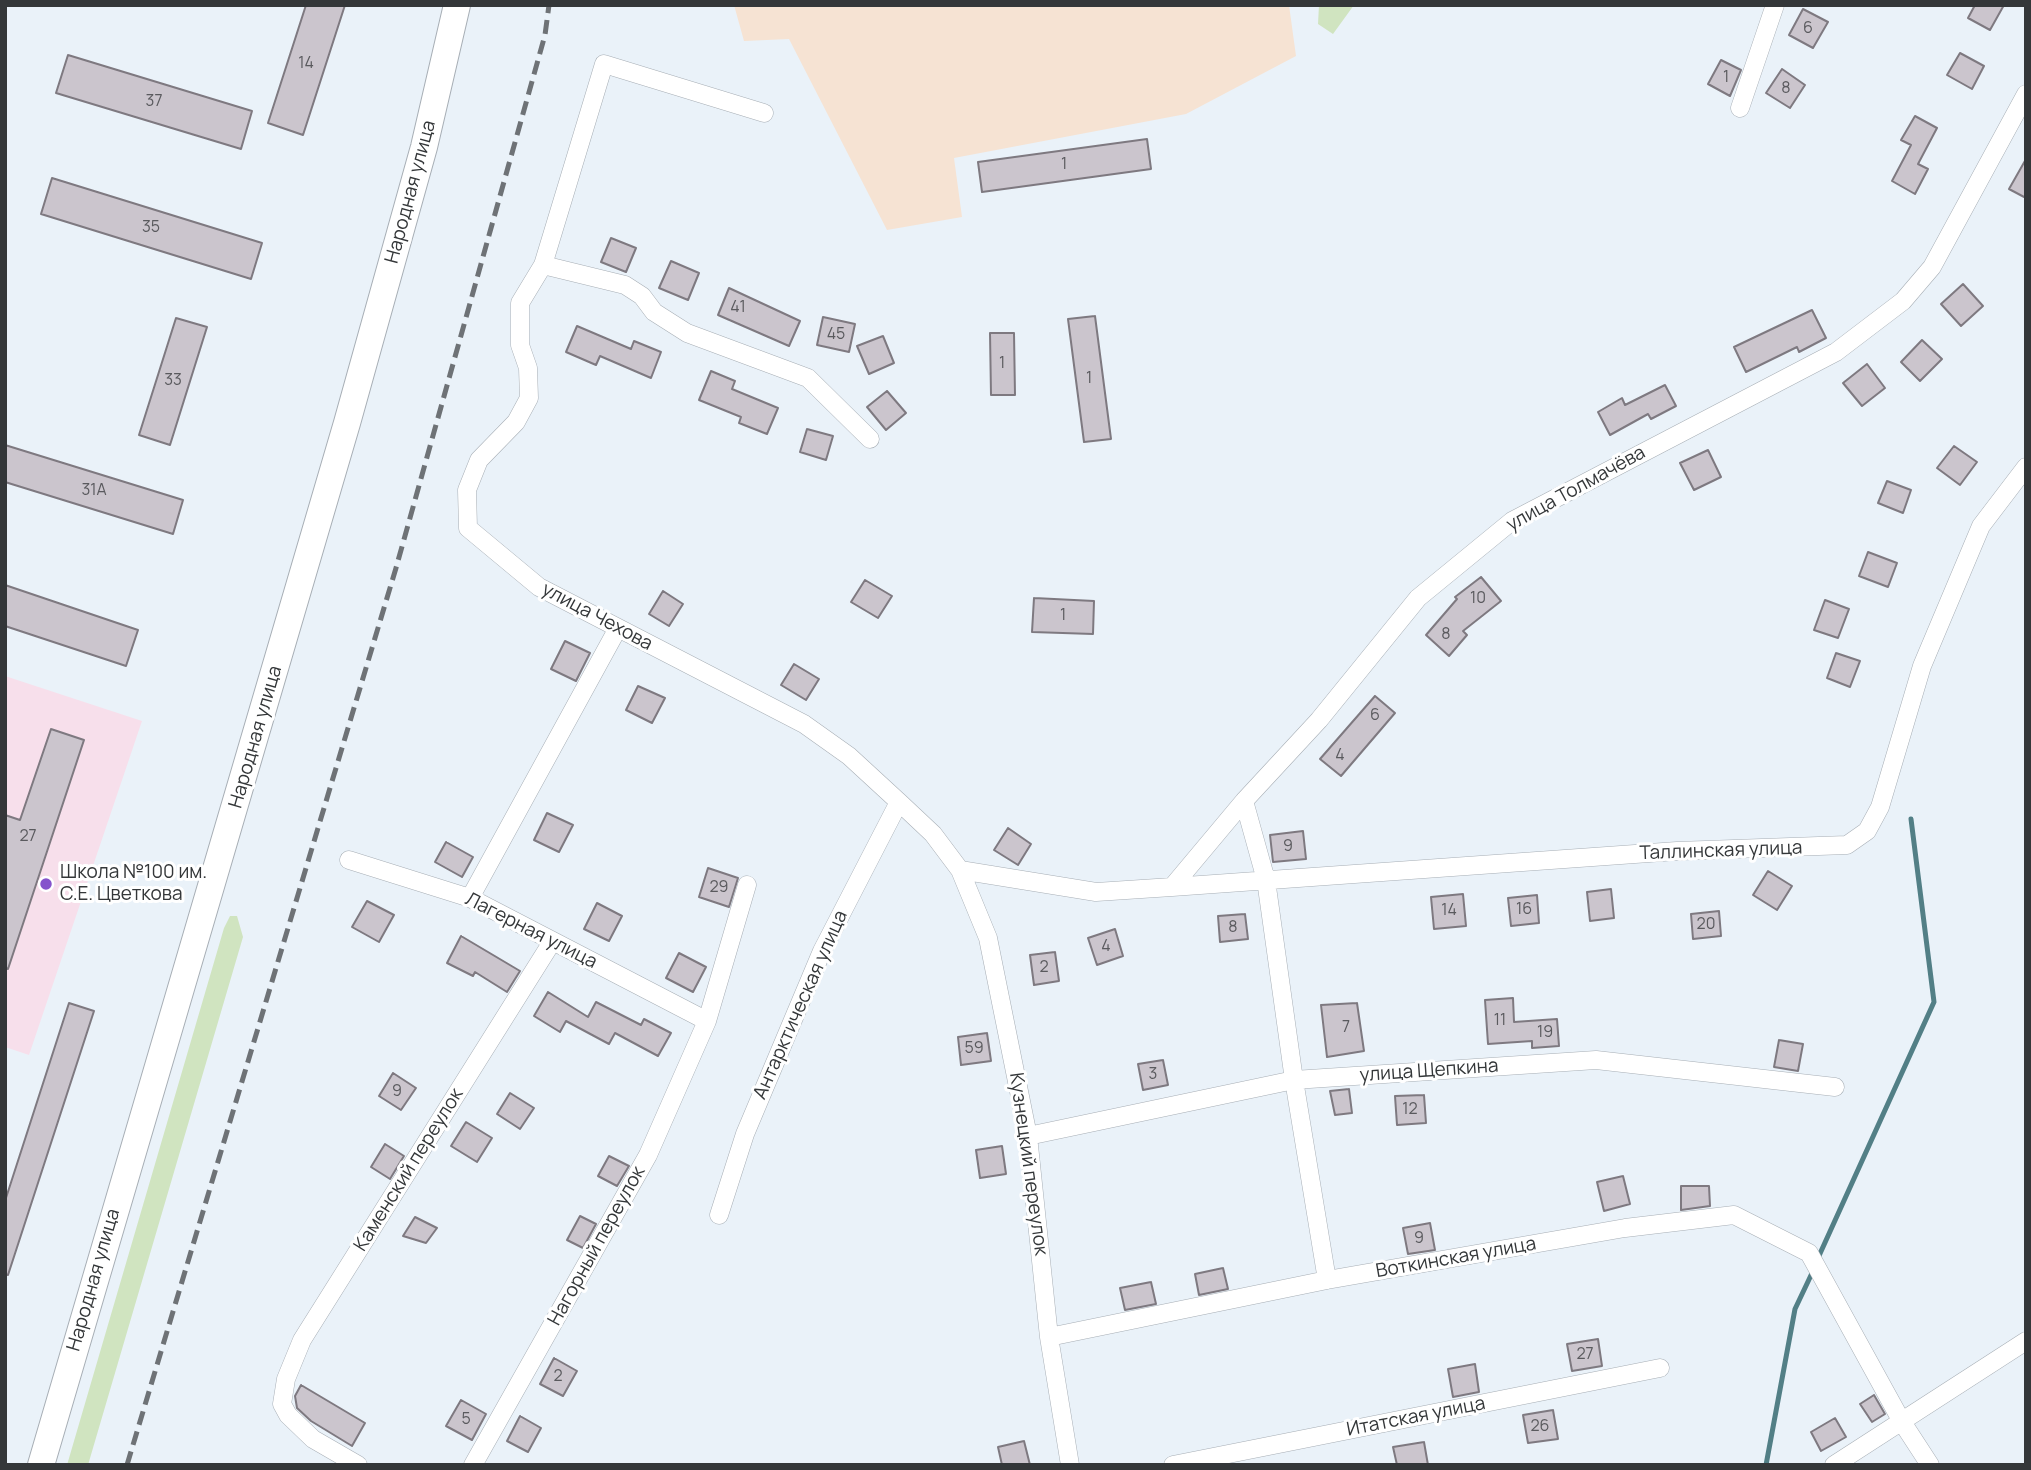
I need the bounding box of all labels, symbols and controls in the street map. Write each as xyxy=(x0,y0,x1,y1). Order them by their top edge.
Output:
house number: 6 xyxy=(1803,19,1813,39)
house number: 14 xyxy=(298,54,314,74)
house number: 1 xyxy=(1723,68,1729,88)
house number: 8 xyxy=(1781,79,1791,99)
house number: 37 xyxy=(146,92,162,112)
street label: Народная улица xyxy=(381,118,441,266)
house number: 1 xyxy=(1061,155,1067,175)
house number: 35 xyxy=(142,218,160,238)
house number: 41 xyxy=(730,298,746,318)
house number: 45 xyxy=(827,325,845,345)
house number: 1 xyxy=(999,354,1005,374)
house number: 1 xyxy=(1086,369,1092,389)
house number: 33 xyxy=(164,371,182,391)
street label: улица Толмачёва xyxy=(1503,441,1649,537)
house number: 31А xyxy=(81,481,107,501)
street label: улица Чехова xyxy=(538,578,656,656)
house number: 10 xyxy=(1470,589,1486,609)
house number: 1 xyxy=(1060,606,1066,626)
house number: 8 xyxy=(1441,625,1451,645)
street label: Народная улица xyxy=(225,663,287,811)
house number: 6 xyxy=(1370,706,1380,726)
house number: 4 xyxy=(1335,746,1345,766)
house number: 27 xyxy=(19,827,37,847)
house number: 9 xyxy=(1283,837,1293,857)
street label: Таллинская улица xyxy=(1639,837,1803,865)
place label: Школа №100 им. С.Е. Цветкова xyxy=(60,862,207,906)
marker: Школа №100 им. С.Е. Цветкова xyxy=(38,876,54,892)
house number: 29 xyxy=(709,878,729,898)
street label: Лагерная улица xyxy=(461,888,601,974)
house number: 16 xyxy=(1516,900,1532,920)
house number: 14 xyxy=(1441,901,1457,921)
street label: Антарктическая улица xyxy=(749,907,853,1103)
house number: 20 xyxy=(1697,915,1715,935)
house number: 8 xyxy=(1228,918,1238,938)
house number: 4 xyxy=(1101,937,1111,957)
house number: 2 xyxy=(1039,958,1049,978)
house number: 11 xyxy=(1494,1011,1506,1031)
house number: 7 xyxy=(1342,1018,1350,1038)
house number: 19 xyxy=(1537,1023,1553,1043)
house number: 59 xyxy=(964,1039,984,1059)
street label: улица Щепкина xyxy=(1359,1055,1499,1087)
house number: 3 xyxy=(1149,1065,1157,1085)
street label: Кузнецкий переулок xyxy=(1004,1071,1052,1257)
house number: 9 xyxy=(392,1082,402,1102)
street label: Каменский переулок xyxy=(350,1084,468,1256)
house number: 12 xyxy=(1402,1100,1418,1120)
street label: Нагорный переулок xyxy=(544,1162,650,1330)
street label: Народная улица xyxy=(63,1206,125,1354)
house number: 9 xyxy=(1414,1229,1424,1249)
street label: Воткинская улица xyxy=(1374,1233,1538,1283)
house number: 27 xyxy=(1576,1345,1594,1365)
house number: 2 xyxy=(553,1367,563,1387)
street label: Итатская улица xyxy=(1345,1392,1487,1442)
house number: 5 xyxy=(461,1410,471,1430)
house number: 26 xyxy=(1530,1417,1550,1437)

